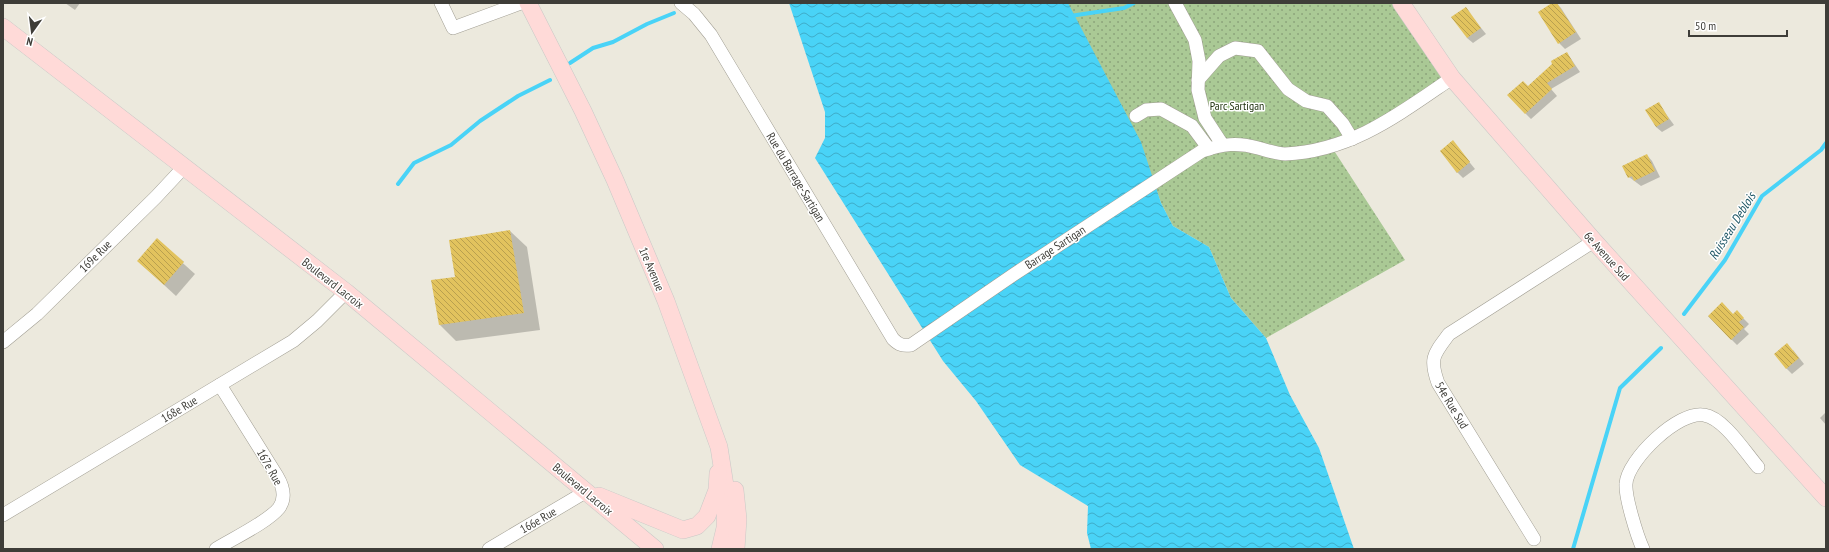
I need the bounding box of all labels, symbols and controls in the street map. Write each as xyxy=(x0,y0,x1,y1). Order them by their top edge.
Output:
north arrow xyxy=(12,12,52,52)
scale bar xyxy=(1689,12,1787,38)
text: 50 m xyxy=(1695,18,1716,33)
text: N xyxy=(25,34,34,49)
park label: Parc Sartigan xyxy=(1210,98,1264,113)
street label: Rue du Barrage-Sartigan xyxy=(763,130,829,224)
water label: Ruisseau Deblois xyxy=(1705,188,1760,263)
street label: Barrage Sartigan xyxy=(1022,222,1088,272)
street label: 6e Avenue Sud xyxy=(1581,228,1633,284)
street label: 169e Rue xyxy=(76,237,114,275)
street label: 1re Avenue xyxy=(636,245,668,293)
street label: Boulevard Lacroix xyxy=(299,254,367,312)
street label: 54e Rue Sud xyxy=(1432,379,1472,431)
street label: 168e Rue xyxy=(158,392,200,426)
street label: 167e Rue xyxy=(254,446,286,488)
street label: Boulevard Lacroix xyxy=(550,459,616,519)
street label: 166e Rue xyxy=(517,504,559,536)

